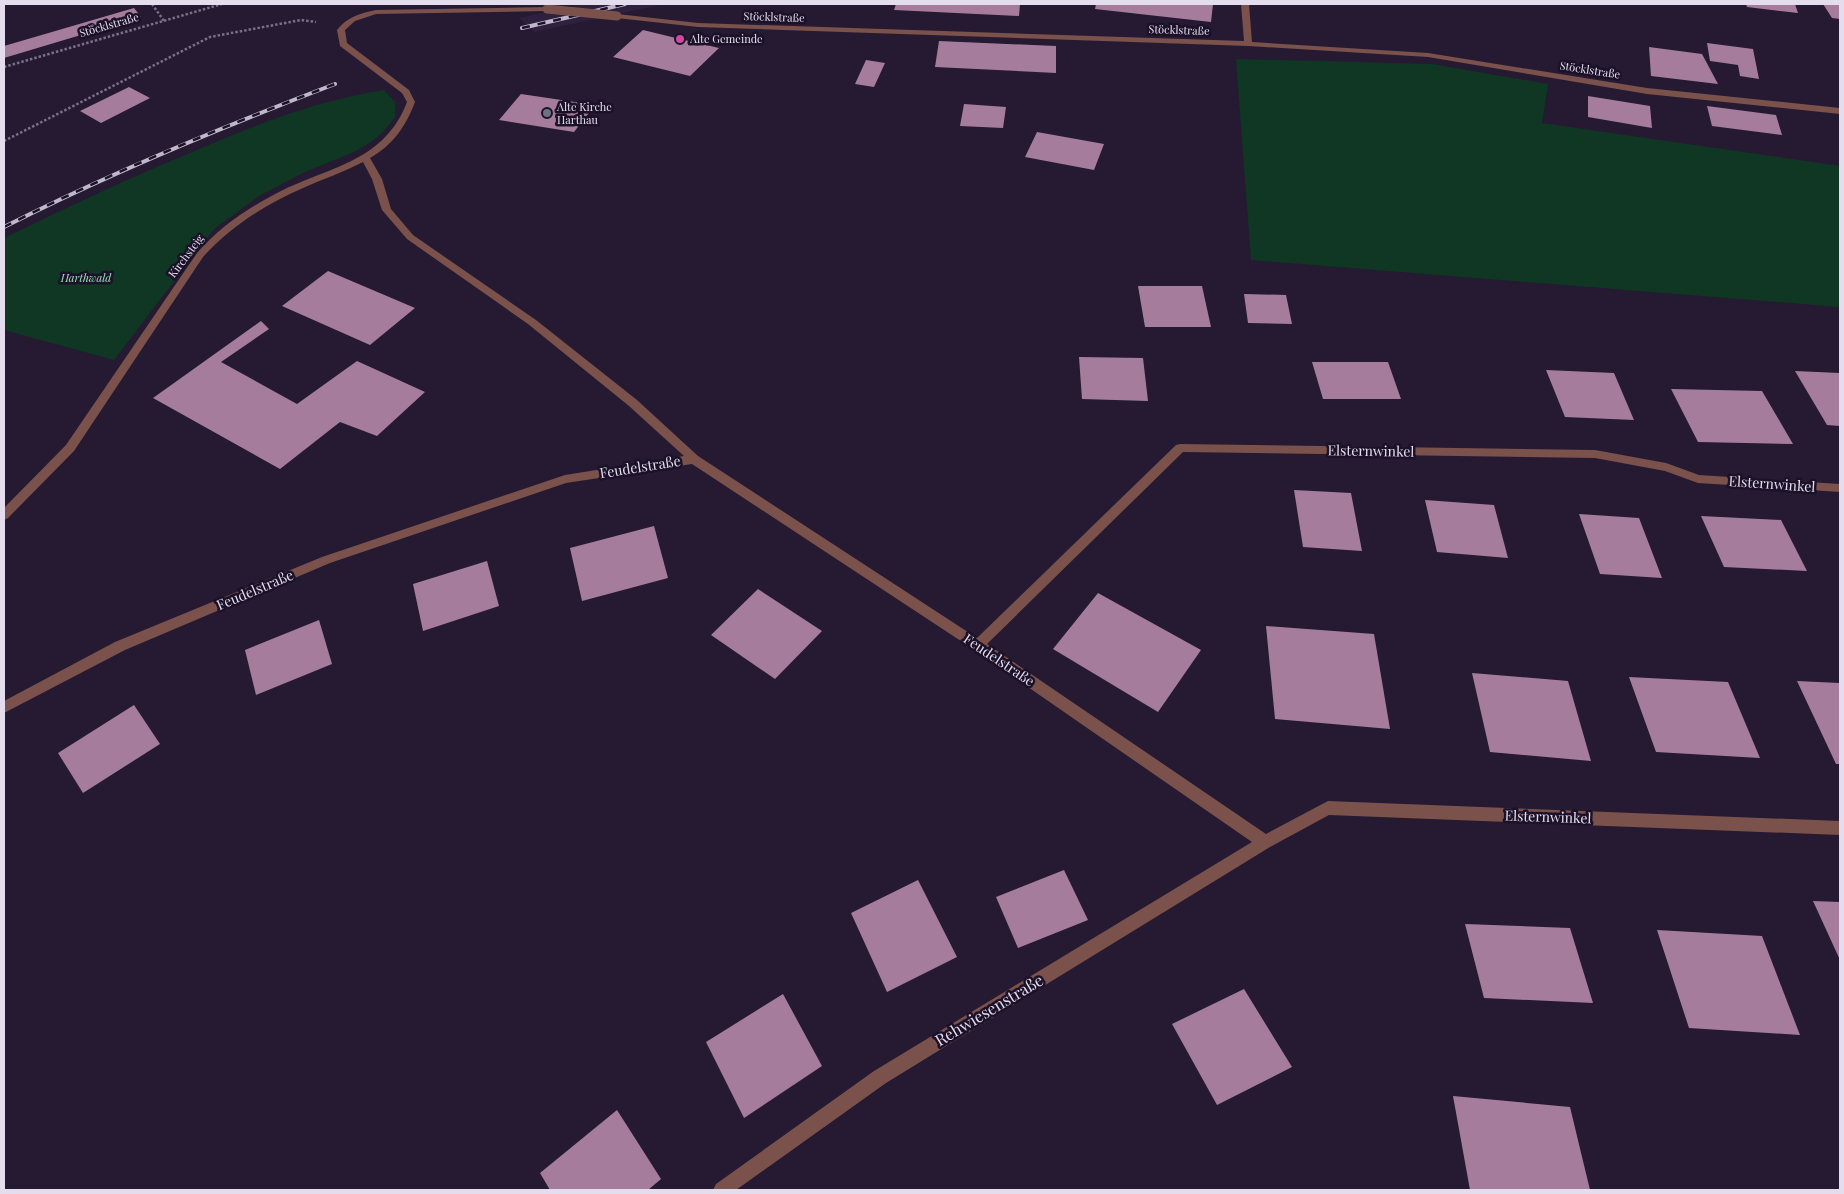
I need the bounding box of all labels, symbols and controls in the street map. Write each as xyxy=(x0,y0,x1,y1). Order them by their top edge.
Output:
street label: Stöcklstraße xyxy=(743,8,805,25)
street label: Stöcklstraße xyxy=(77,9,141,40)
street label: Stöcklstraße xyxy=(1148,21,1210,38)
place label: Alte Gemeinde xyxy=(689,31,763,46)
marker: Alte Gemeinde xyxy=(674,33,686,45)
street label: Stöcklstraße xyxy=(1559,57,1622,82)
place label: Alte Kirche Harthau xyxy=(556,99,612,127)
marker: Alte Kirche Harthau xyxy=(541,107,553,119)
street label: Kirchsteig xyxy=(164,231,207,280)
park label: Harthwald xyxy=(60,270,112,285)
street label: Elsternwinkel xyxy=(1327,440,1415,461)
street label: Feudelstraße xyxy=(598,451,682,482)
street label: Elsternwinkel xyxy=(1728,471,1816,496)
street label: Feudelstraße xyxy=(213,565,296,614)
street label: Feudelstraße xyxy=(960,629,1038,690)
street label: Elsternwinkel xyxy=(1504,805,1592,828)
street label: Rehwiesenstraße xyxy=(931,969,1047,1050)

